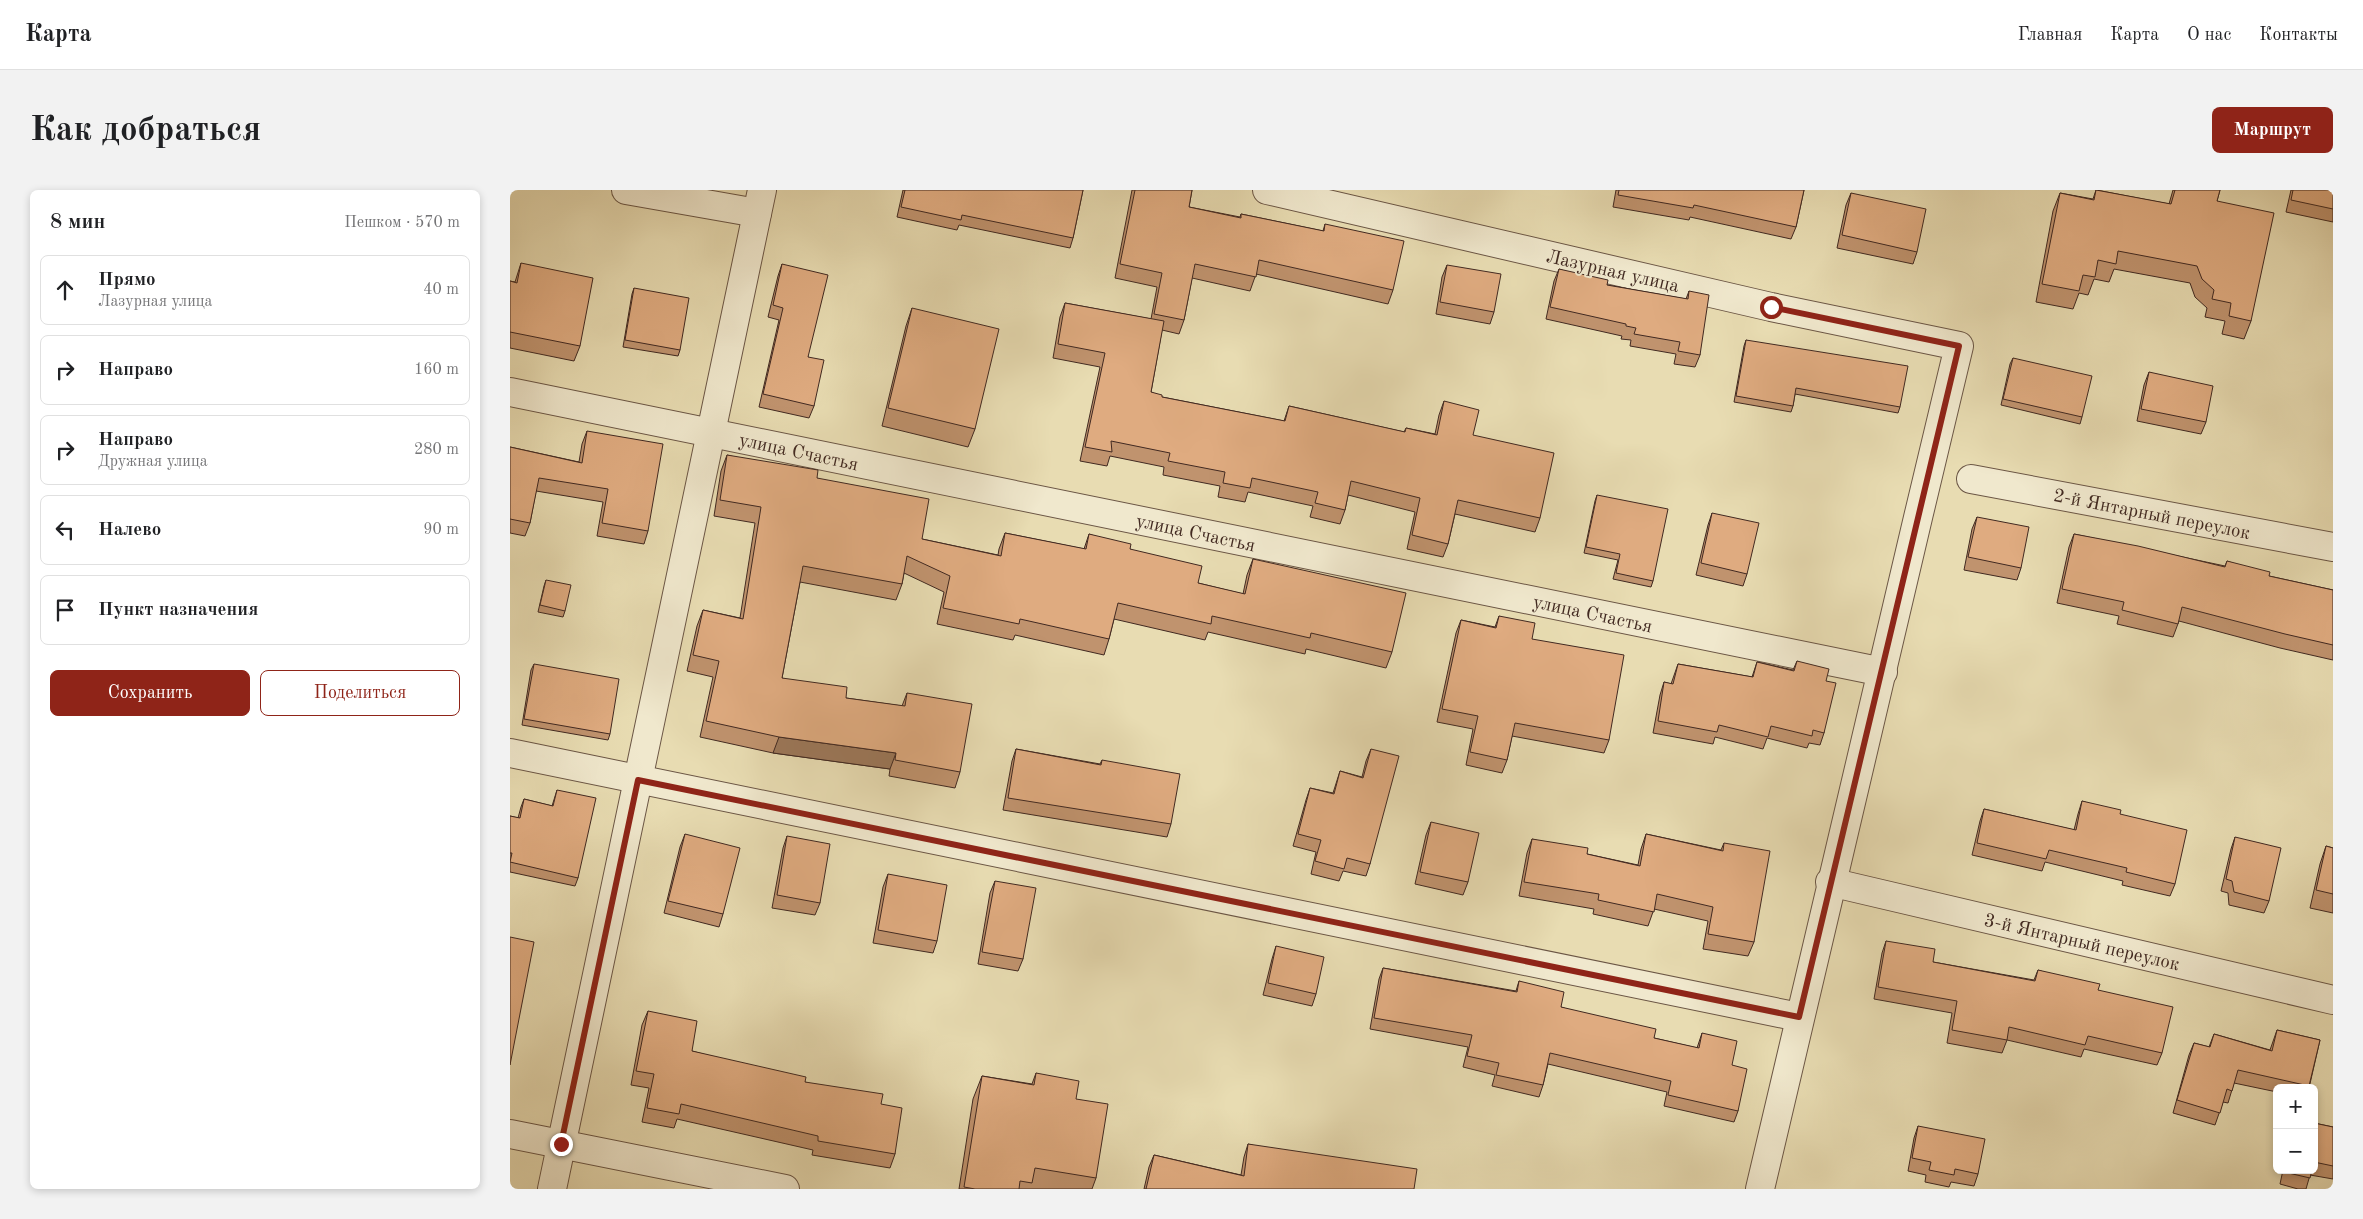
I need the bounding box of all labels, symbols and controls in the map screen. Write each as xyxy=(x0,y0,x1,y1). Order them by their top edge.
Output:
text: Карта xyxy=(25,23,92,47)
text: Главная xyxy=(2018,26,2082,44)
text: Карта xyxy=(2110,26,2159,44)
text: О нас xyxy=(2187,26,2231,44)
text: Контакты xyxy=(2259,26,2338,44)
button: Маршрут xyxy=(2212,107,2333,153)
text: Как добраться xyxy=(30,113,261,148)
text: 8 мин xyxy=(50,212,105,233)
text: Пешком · 570 m xyxy=(344,215,460,231)
street label: Лазурная улица xyxy=(1544,248,1681,297)
text: Прямо xyxy=(98,271,156,290)
icon: ahead xyxy=(51,276,79,304)
text: 40 m xyxy=(423,282,459,298)
text: Лазурная улица xyxy=(98,294,212,310)
route start xyxy=(1760,296,1783,319)
icon: right xyxy=(51,356,79,384)
text: Направо xyxy=(98,361,173,380)
text: 160 m xyxy=(414,362,459,378)
text: Направо xyxy=(98,431,173,450)
street label: улица Счастья xyxy=(737,432,860,475)
icon: right xyxy=(51,436,79,464)
text: 280 m xyxy=(414,442,459,458)
text: Дружная улица xyxy=(98,454,208,470)
street label: 2-й Янтарный переулок xyxy=(2051,487,2252,544)
street label: улица Счастья xyxy=(1134,513,1257,556)
icon: left xyxy=(51,516,79,544)
text: Налево xyxy=(98,521,161,540)
text: 90 m xyxy=(423,522,459,538)
street label: улица Счастья xyxy=(1531,594,1654,637)
icon: arrive xyxy=(51,596,79,624)
text: Пункт назначения xyxy=(98,601,258,620)
button: Сохранить xyxy=(50,670,250,716)
button: Поделиться xyxy=(260,670,460,716)
street label: 3-й Янтарный переулок xyxy=(1982,912,2182,975)
map controls xyxy=(2273,1084,2318,1174)
button: + xyxy=(2273,1084,2318,1129)
button: − xyxy=(2273,1129,2318,1174)
route end xyxy=(550,1133,573,1156)

